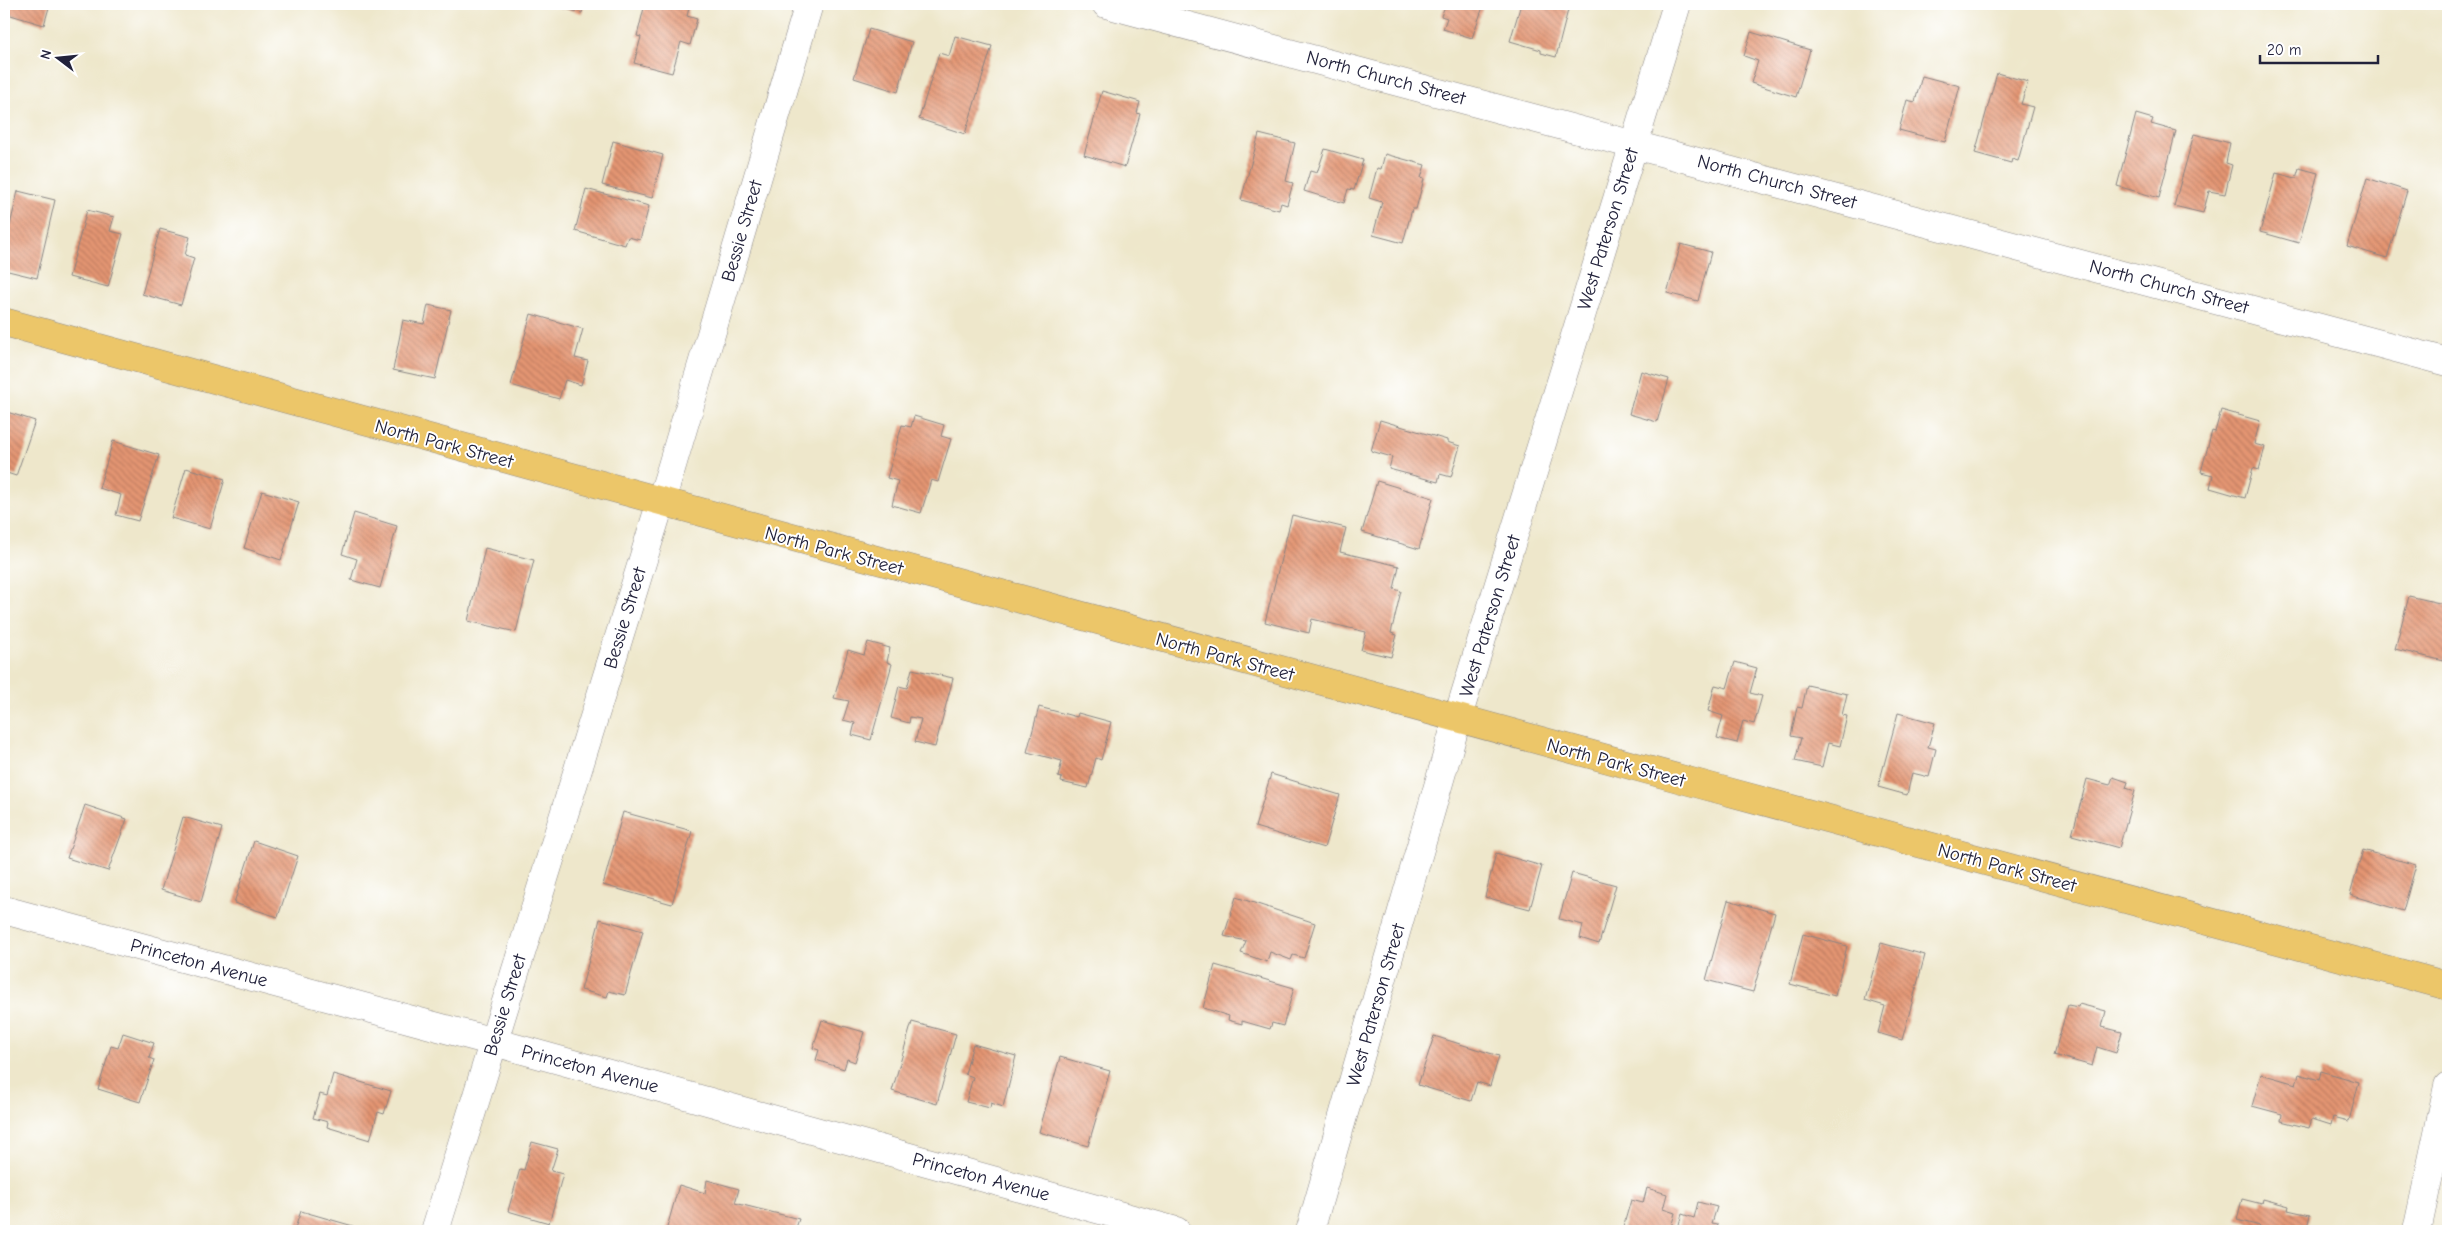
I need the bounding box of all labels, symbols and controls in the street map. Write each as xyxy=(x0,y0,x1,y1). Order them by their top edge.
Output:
north arrow xyxy=(32,32,82,82)
scale bar xyxy=(2260,32,2377,64)
text: 20 m xyxy=(2267,41,2301,59)
street label: North Church Street xyxy=(1304,46,1469,110)
text: N xyxy=(37,48,55,61)
street label: West Paterson Street xyxy=(1573,145,1643,313)
street label: North Church Street xyxy=(1695,150,1860,214)
street label: Bessie Street xyxy=(717,177,767,284)
street label: North Church Street xyxy=(2087,255,2252,319)
street label: North Park Street xyxy=(372,415,516,473)
street label: North Park Street xyxy=(762,522,906,580)
street label: West Paterson Street xyxy=(1455,532,1525,700)
street label: Bessie Street xyxy=(599,564,651,671)
street label: North Park Street xyxy=(1153,628,1297,686)
street label: North Park Street xyxy=(1544,734,1688,792)
street label: North Park Street xyxy=(1935,839,2079,897)
street label: West Paterson Street xyxy=(1342,921,1410,1089)
street label: Princeton Avenue xyxy=(128,934,270,992)
street label: Bessie Street xyxy=(479,951,531,1058)
street label: Princeton Avenue xyxy=(519,1040,661,1098)
street label: Princeton Avenue xyxy=(910,1148,1052,1206)

